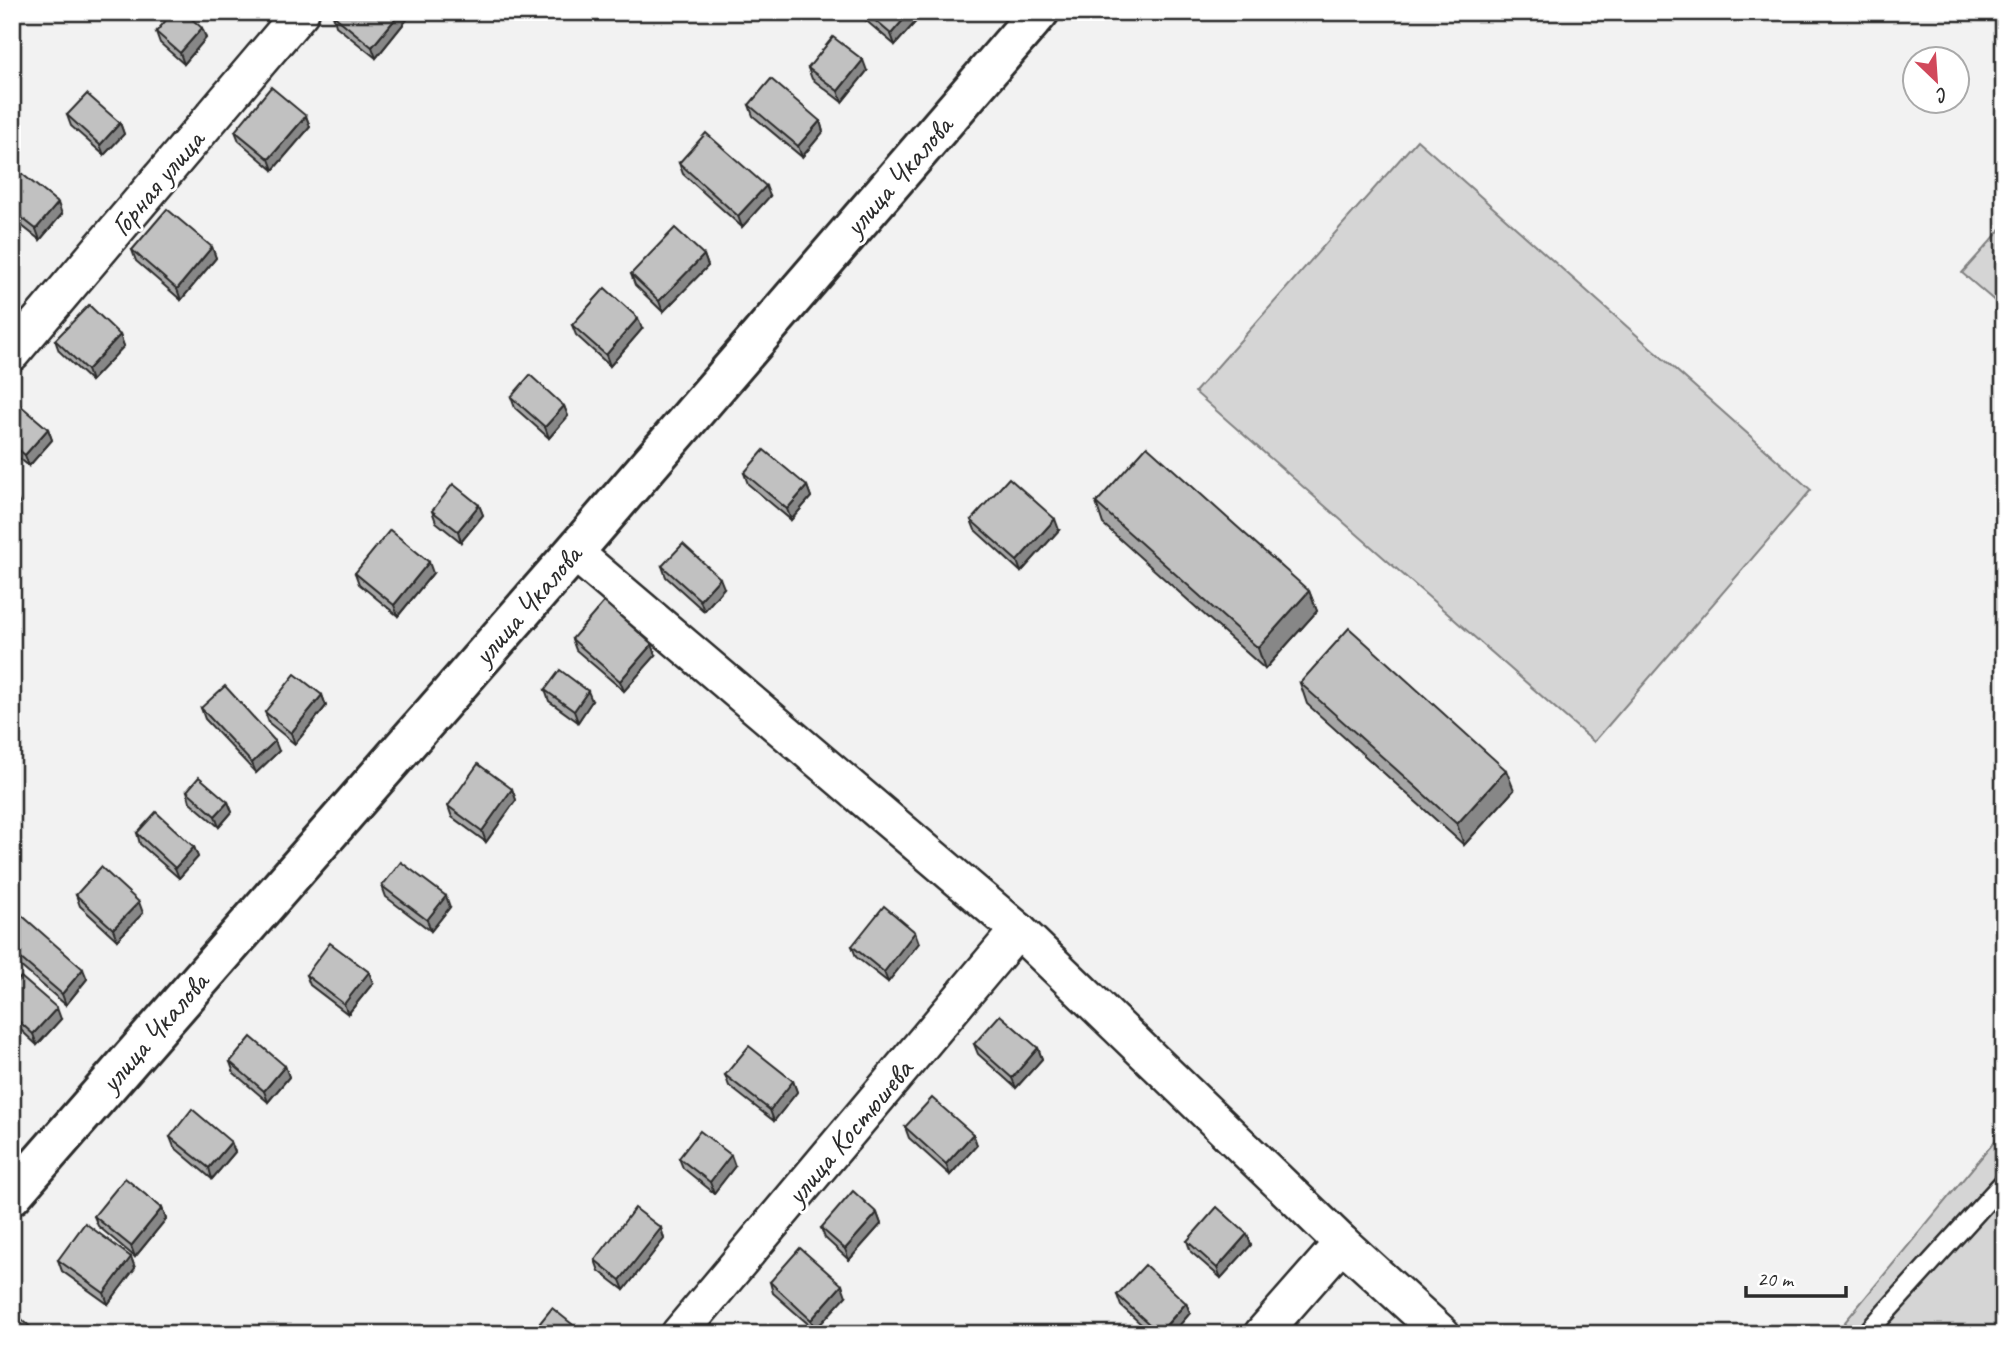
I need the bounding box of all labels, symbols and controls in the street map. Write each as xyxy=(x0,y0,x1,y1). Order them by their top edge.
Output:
north arrow xyxy=(1900,46,1970,116)
text: С xyxy=(1931,82,1952,108)
street label: улица Чкалова xyxy=(834,106,962,246)
street label: Горная улица xyxy=(102,120,214,244)
street label: улица Чкалова xyxy=(463,535,591,675)
street label: улица Чкалова xyxy=(90,962,218,1102)
street label: улица Костюшева xyxy=(776,1050,922,1214)
scale bar xyxy=(1746,1255,1846,1299)
text: 20 m xyxy=(1757,1266,1795,1292)

